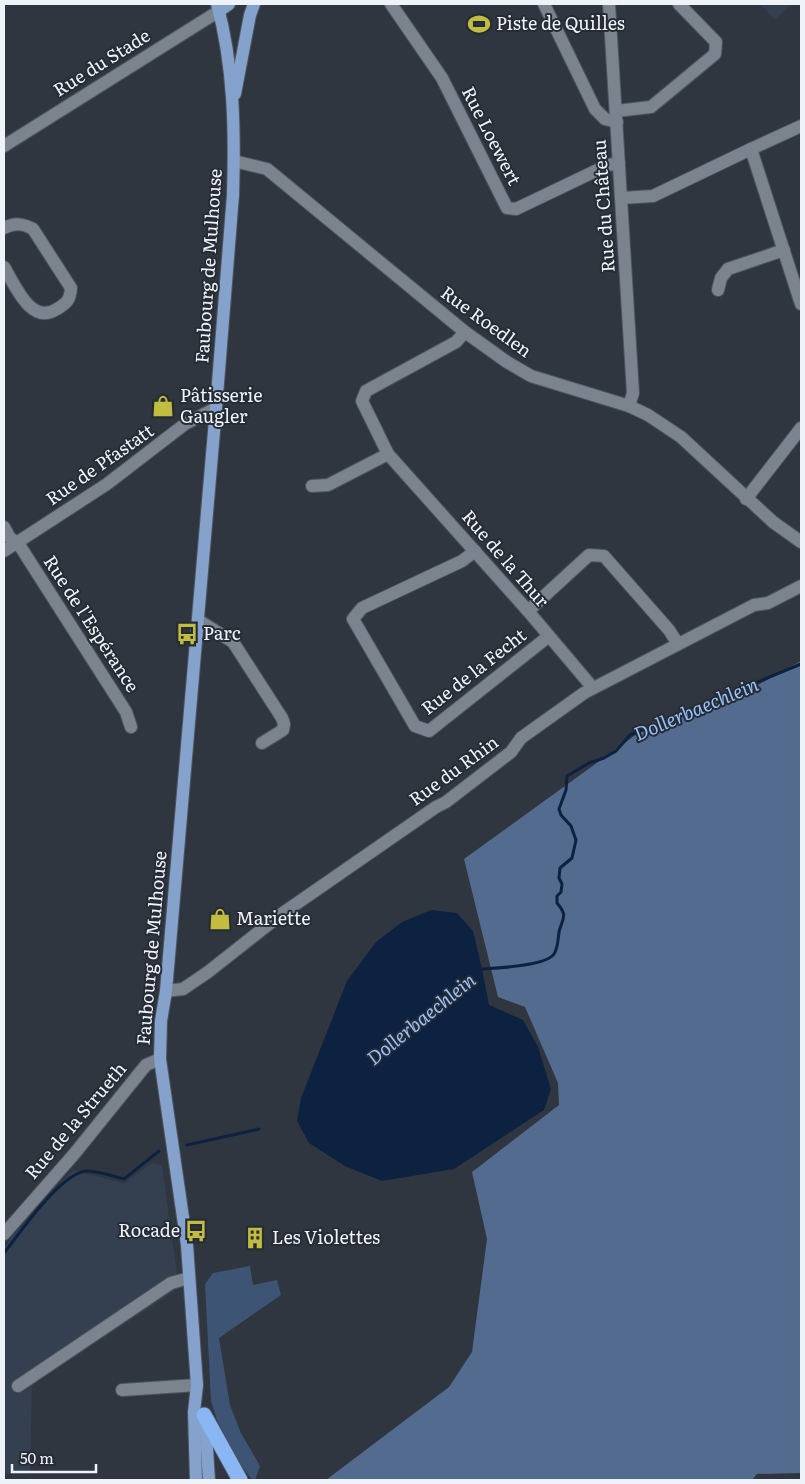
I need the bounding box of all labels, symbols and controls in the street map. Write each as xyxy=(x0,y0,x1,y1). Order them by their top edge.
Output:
place label: Piste de Quilles xyxy=(496,9,625,36)
sports icon: Piste de Quilles xyxy=(466,11,492,37)
street label: Rue du Stade xyxy=(47,21,155,102)
street label: Rue Loewert xyxy=(456,81,529,190)
street label: Rue du Château xyxy=(584,139,621,273)
street label: Faubourg de Mulhouse xyxy=(187,168,228,364)
street label: Rue Roedlen xyxy=(436,278,538,363)
place label: Pâtisserie Gaugler xyxy=(180,381,263,429)
shop icon: Pâtisserie Gaugler xyxy=(150,393,176,419)
street label: Rue de Pfastatt xyxy=(40,416,159,511)
street label: Rue de la Thur xyxy=(456,503,556,613)
street label: Rue de l'Espérance xyxy=(38,549,147,697)
place label: Parc xyxy=(203,619,241,646)
bus stop icon: Parc xyxy=(174,621,200,647)
street label: Rue de la Fecht xyxy=(415,621,532,721)
water label: Dollerbaechlein xyxy=(629,669,763,747)
street label: Rue du Rhin xyxy=(403,728,504,812)
street label: Faubourg de Mulhouse xyxy=(129,849,172,1046)
place label: Mariette xyxy=(236,904,311,931)
shop icon: Mariette xyxy=(207,906,233,932)
water label: Dollerbaechlein xyxy=(360,965,481,1071)
street label: Rue de la Strueth xyxy=(18,1056,132,1184)
place label: Rocade xyxy=(118,1216,180,1243)
bus stop icon: Rocade xyxy=(183,1218,209,1244)
place label: Les Violettes xyxy=(272,1223,380,1250)
building icon: Les Violettes xyxy=(242,1225,268,1251)
scale bar xyxy=(12,1442,96,1474)
text: 50 m xyxy=(20,1446,54,1469)

